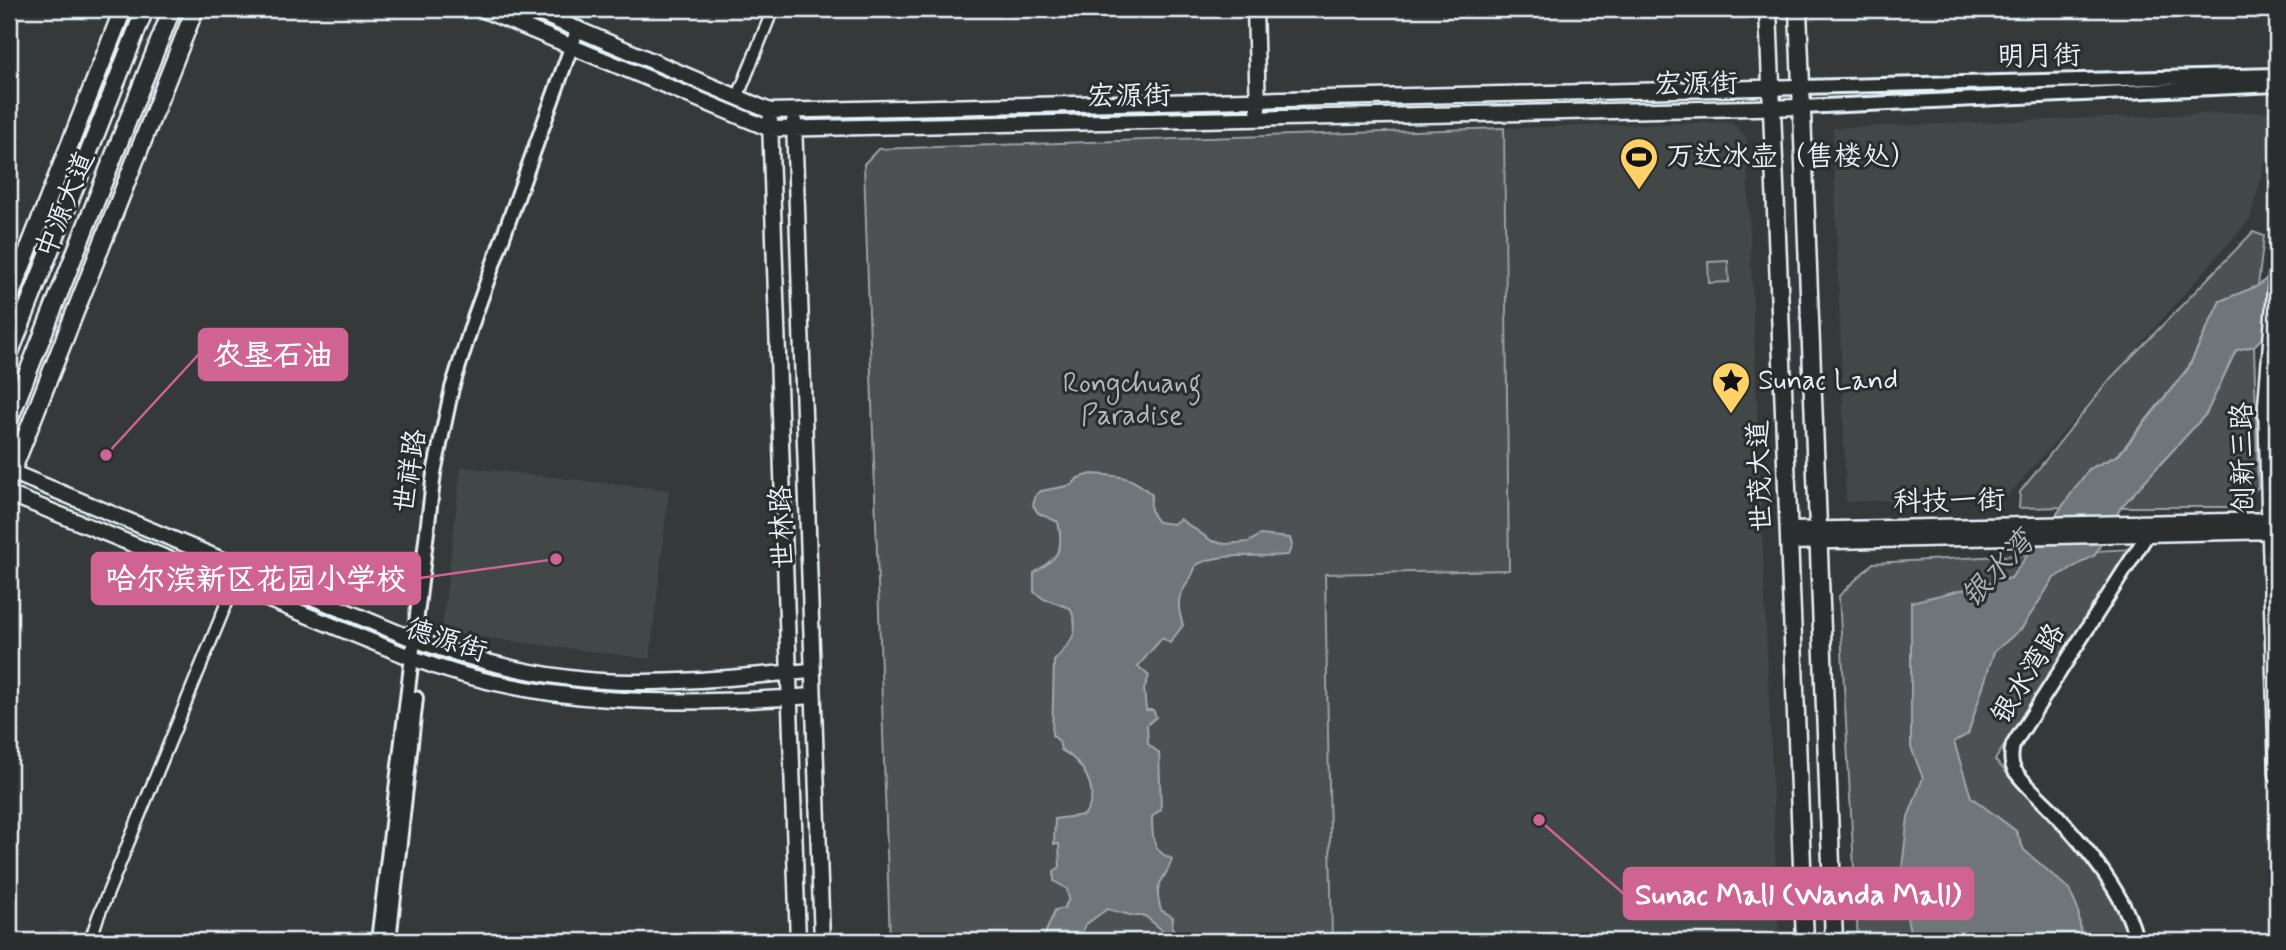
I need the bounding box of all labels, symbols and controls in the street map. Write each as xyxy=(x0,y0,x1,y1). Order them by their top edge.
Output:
street label: 明月街 xyxy=(1997,38,2081,76)
street label: 宏源街 xyxy=(1654,66,1738,104)
street label: 宏源街 xyxy=(1087,78,1171,116)
sports icon: 万达冰壶（售楼处） xyxy=(1618,136,1660,191)
place label: 万达冰壶（售楼处） xyxy=(1666,139,1918,176)
street label: 中源大道 xyxy=(28,146,104,264)
callout: 农垦石油 xyxy=(199,329,347,380)
text: 农垦石油 xyxy=(213,337,333,376)
place icon: Sunac Land xyxy=(1710,360,1752,415)
place label: Sunac Land xyxy=(1758,363,1898,400)
park label: Rongchuang Paradise xyxy=(1063,366,1201,435)
street label: 创新三路 xyxy=(2225,402,2263,514)
street label: 世茂大道 xyxy=(1741,419,1781,533)
street label: 世祥路 xyxy=(386,427,436,515)
street label: 科技一街 xyxy=(1893,483,2005,521)
street label: 世林路 xyxy=(763,484,803,570)
water label: 银水湾 xyxy=(1953,521,2046,616)
callout: 哈尔滨新区花园小学校 xyxy=(92,553,420,604)
text: 哈尔滨新区花园小学校 xyxy=(106,561,406,600)
street label: 德源街 xyxy=(400,610,492,672)
street label: 银水湾路 xyxy=(1984,617,2074,731)
callout: Sunac Mall (Wanda Mall) xyxy=(1624,868,1973,919)
text: Sunac Mall (Wanda Mall) xyxy=(1635,876,1961,915)

